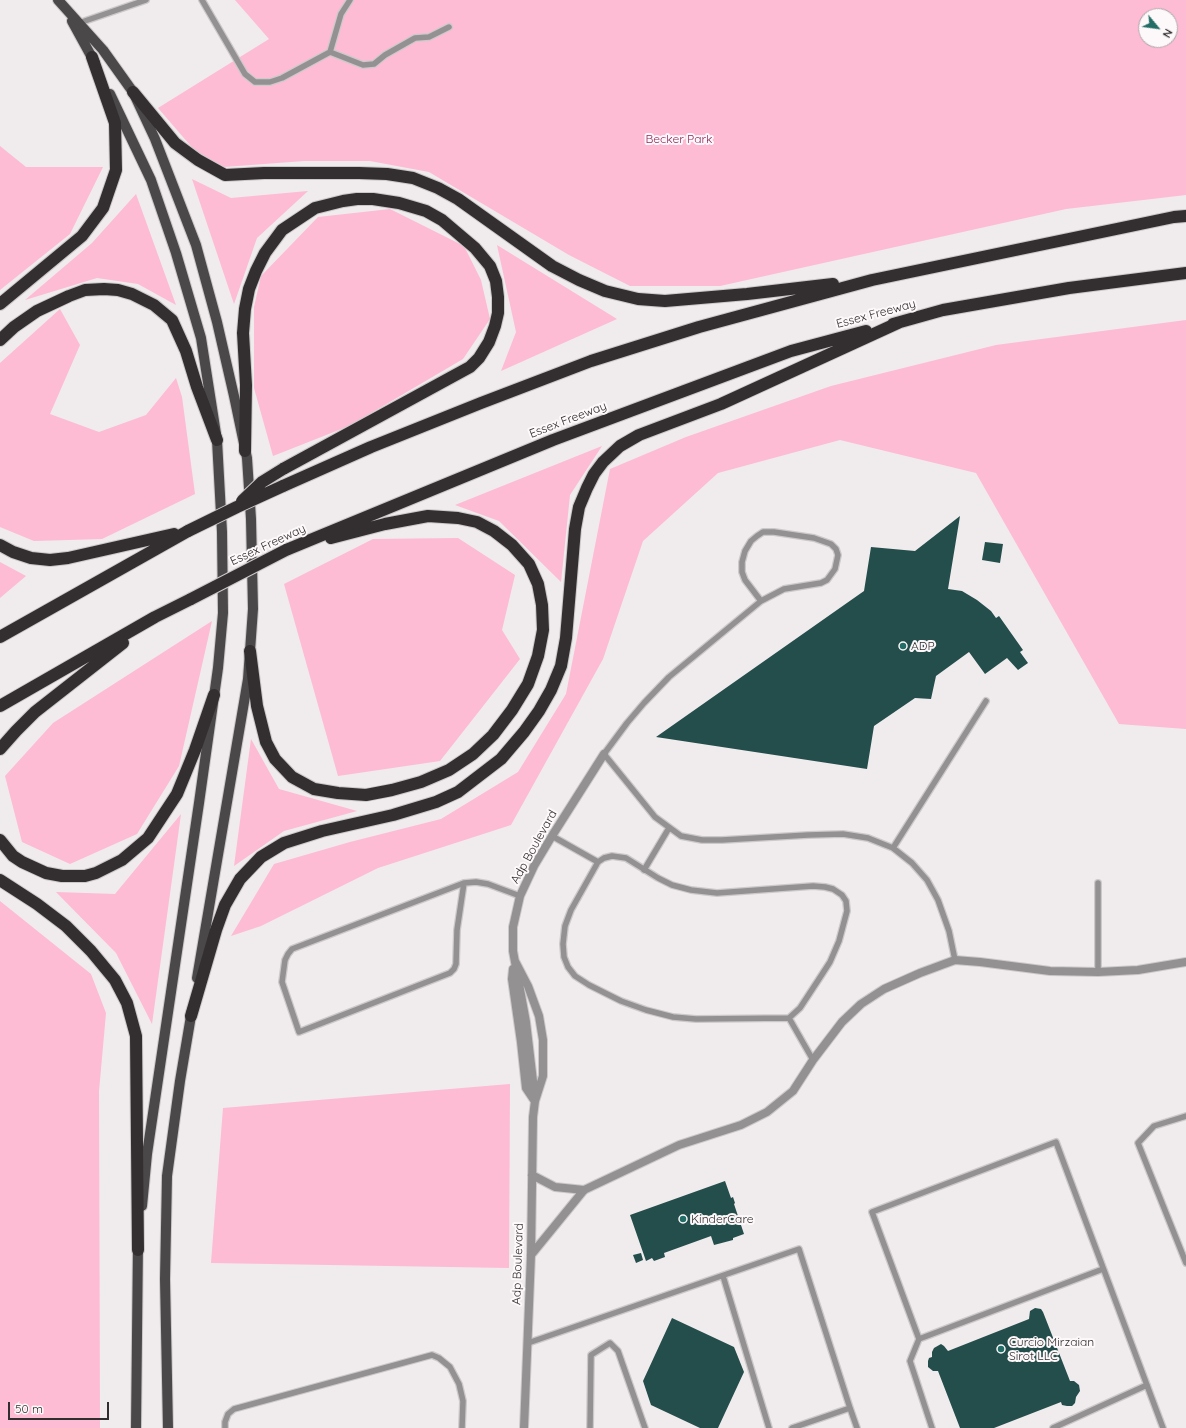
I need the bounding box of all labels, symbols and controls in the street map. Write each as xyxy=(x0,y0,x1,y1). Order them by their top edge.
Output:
north arrow xyxy=(1138,8,1178,48)
text: N xyxy=(1160,26,1176,40)
park label: Becker Park xyxy=(645,132,713,146)
street label: Essex Freeway xyxy=(835,296,917,332)
street label: Essex Freeway xyxy=(527,399,609,441)
street label: Essex Freeway xyxy=(228,521,308,569)
place label: ADP xyxy=(911,639,935,653)
marker: ADP xyxy=(898,641,908,651)
street label: Adp Boulevard xyxy=(508,808,560,886)
place label: KinderCare xyxy=(691,1212,754,1226)
marker: KinderCare xyxy=(678,1214,688,1224)
street label: Adp Boulevard xyxy=(509,1223,527,1305)
place label: Curcio Mirzaian Sirot LLC xyxy=(1009,1335,1094,1363)
marker: Curcio Mirzaian Sirot LLC xyxy=(996,1344,1006,1354)
scale bar xyxy=(10,1394,111,1420)
text: 50 m xyxy=(15,1401,43,1416)

